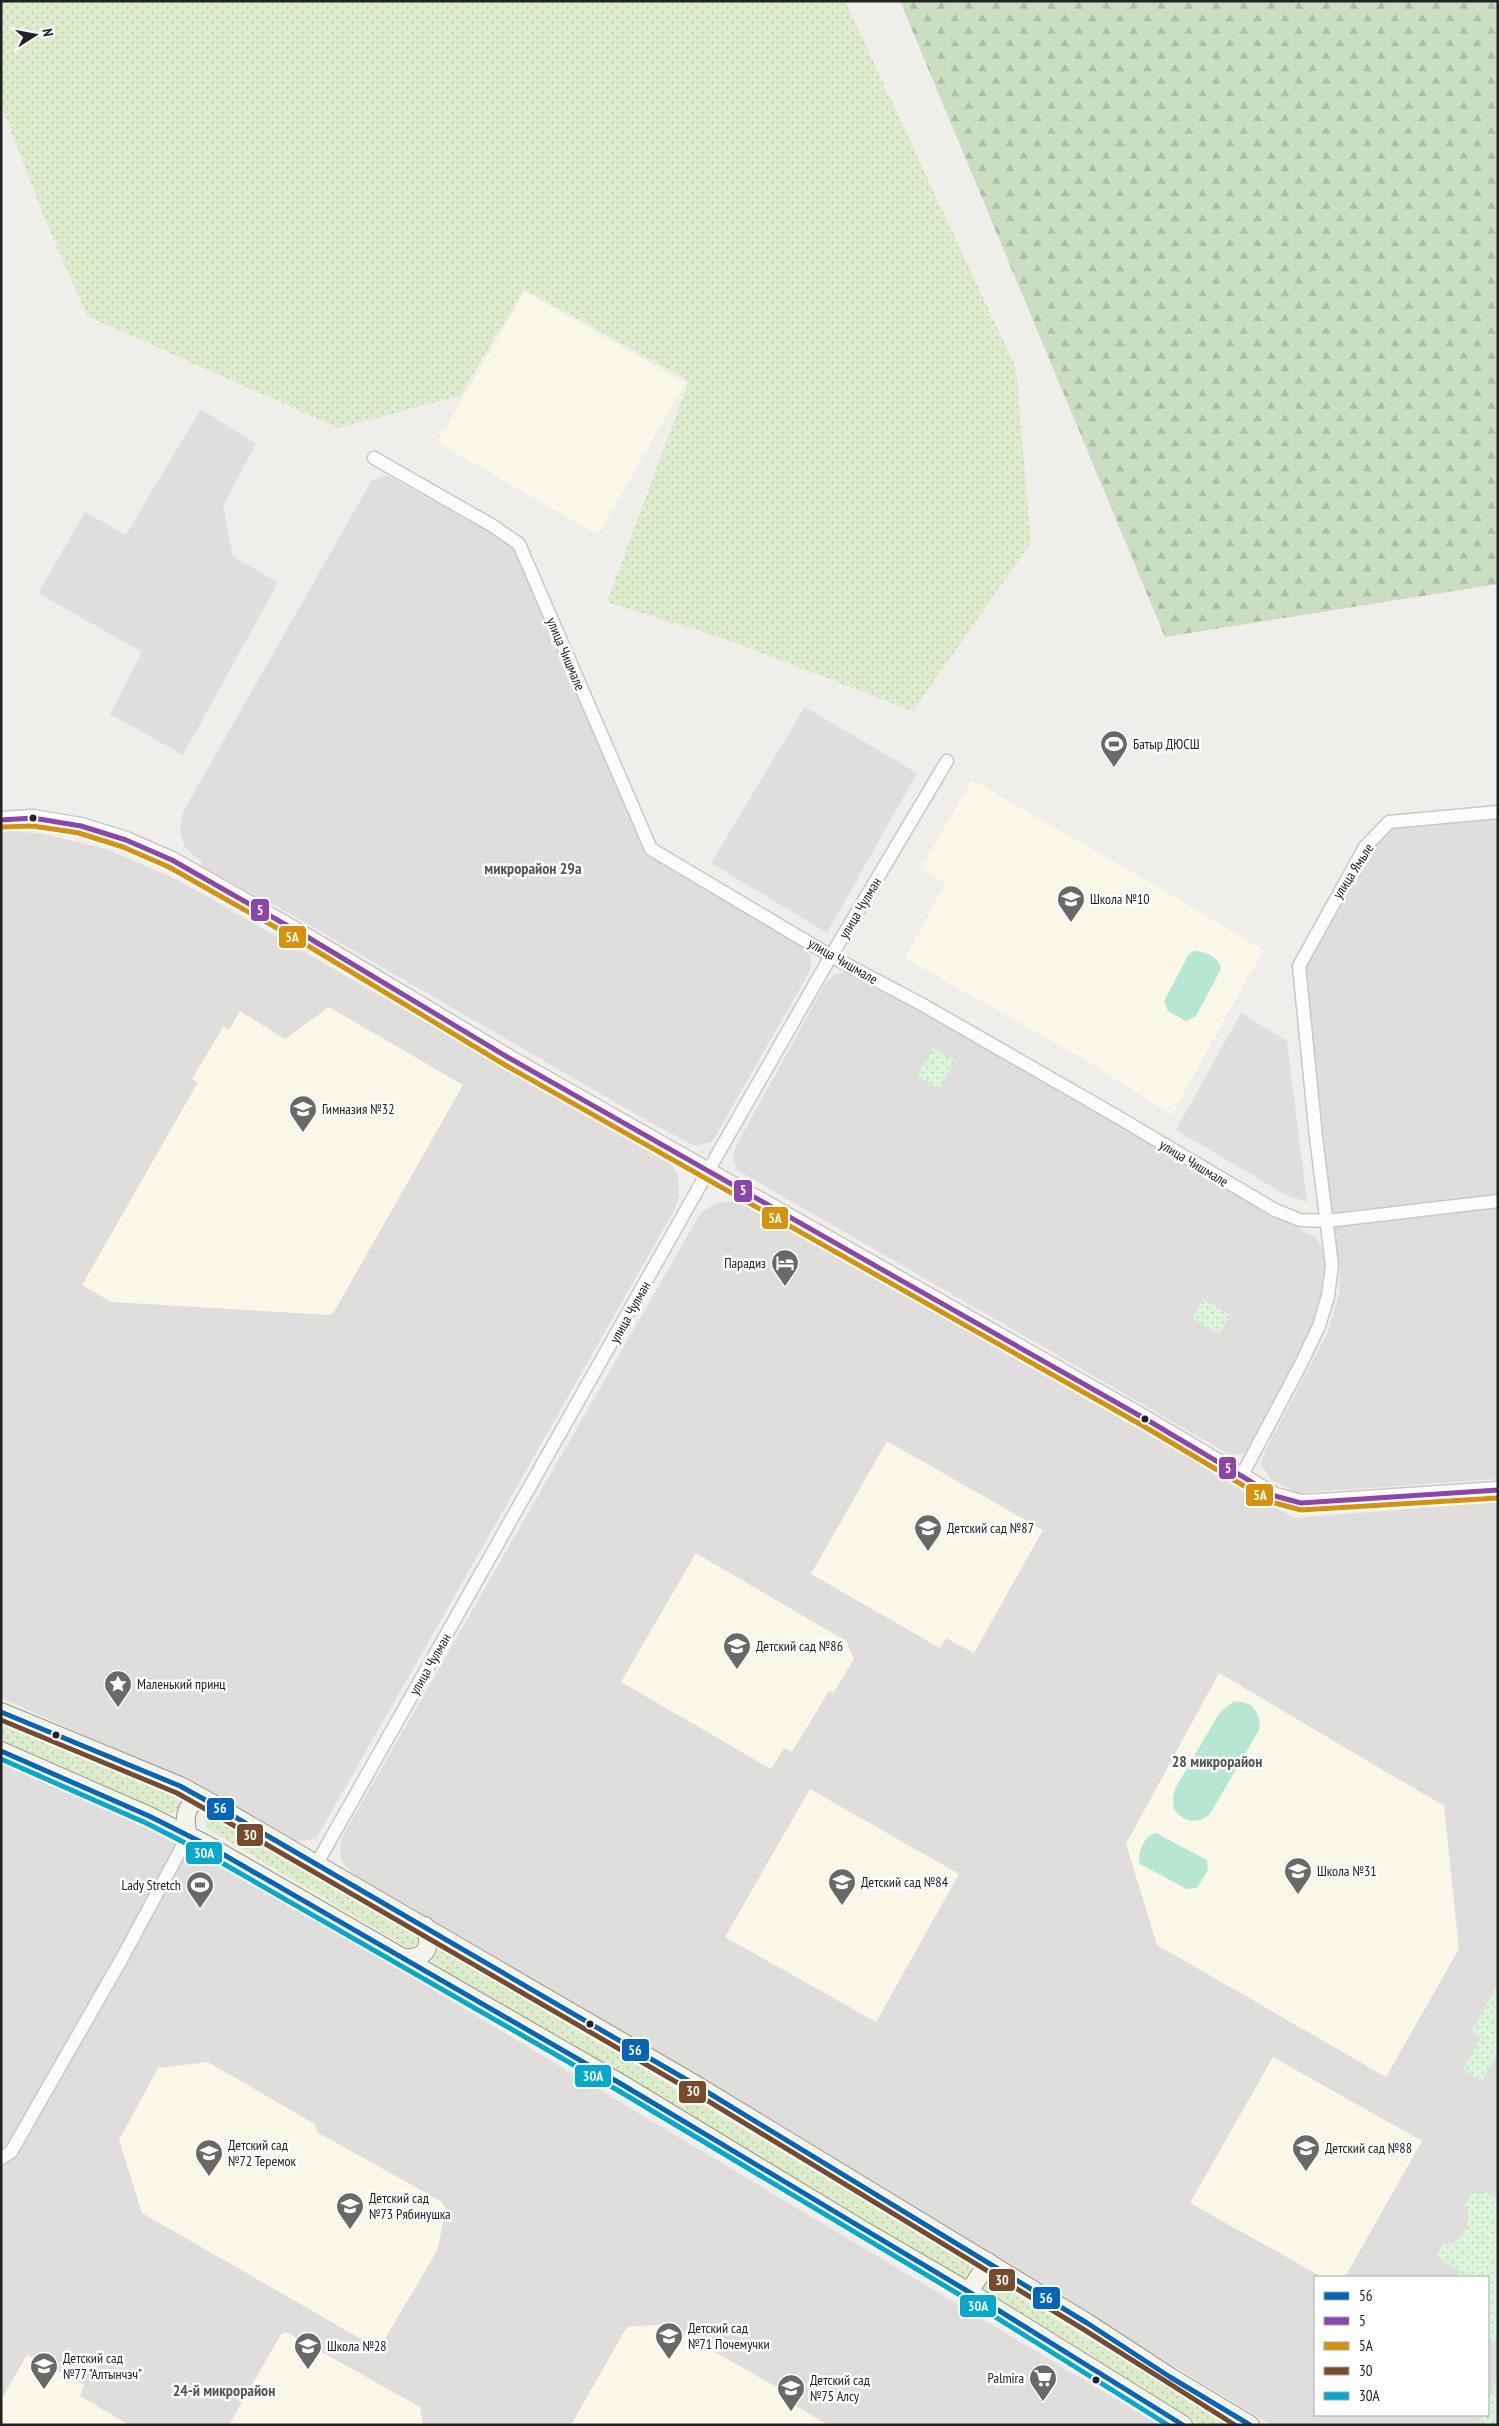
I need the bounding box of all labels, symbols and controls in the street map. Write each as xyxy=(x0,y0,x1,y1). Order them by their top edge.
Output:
north arrow xyxy=(10,10,60,60)
text: N xyxy=(38,27,57,38)
street label: улица Чишмале xyxy=(543,615,589,693)
sports icon: Батыр ДЮСШ xyxy=(1099,729,1129,768)
place label: Батыр ДЮСШ xyxy=(1133,735,1200,753)
unlabelled marker xyxy=(28,813,38,823)
street label: улица Ямьле xyxy=(1329,840,1378,902)
district label: микрорайон 29а xyxy=(484,858,582,878)
street label: улица Чулман xyxy=(835,874,885,942)
school or university icon: Школа №10 xyxy=(1056,884,1086,923)
place label: Школа №10 xyxy=(1090,890,1150,908)
line badge: 5 xyxy=(250,898,270,922)
text: 5 xyxy=(257,901,263,919)
line badge: 5А xyxy=(278,925,307,949)
text: 5А xyxy=(285,928,300,946)
street label: улица Чишмале xyxy=(805,934,881,988)
school or university icon: Гимназия №32 xyxy=(288,1094,318,1133)
place label: Гимназия №32 xyxy=(322,1100,394,1118)
street label: улица Чишмале xyxy=(1156,1135,1232,1191)
line badge: 5 xyxy=(733,1179,753,1203)
text: 5 xyxy=(740,1181,746,1199)
line badge: 5А xyxy=(761,1206,789,1230)
text: 5А xyxy=(768,1209,783,1227)
hotel icon: Парадиз xyxy=(770,1248,800,1287)
place label: Парадиз xyxy=(724,1254,766,1272)
street label: улица Чулман xyxy=(606,1278,654,1346)
unlabelled marker xyxy=(1140,1414,1150,1424)
line badge: 5 xyxy=(1218,1456,1237,1480)
text: 5 xyxy=(1225,1459,1231,1477)
line badge: 5А xyxy=(1245,1483,1274,1507)
text: 5А xyxy=(1253,1486,1268,1504)
school or university icon: Детский сад №87 xyxy=(913,1513,943,1552)
place label: Детский сад №87 xyxy=(947,1519,1034,1537)
street label: улица Чулман xyxy=(405,1630,455,1698)
school or university icon: Детский сад №86 xyxy=(722,1631,752,1670)
place label: Детский сад №86 xyxy=(756,1637,843,1655)
place icon: Маленький принц xyxy=(103,1669,133,1708)
place label: Маленький принц xyxy=(137,1675,226,1693)
unlabelled marker xyxy=(51,1730,61,1740)
district label: 28 микрорайон xyxy=(1172,1751,1262,1771)
line badge: 56 xyxy=(206,1797,235,1821)
text: 56 xyxy=(213,1799,227,1817)
line badge: 30 xyxy=(236,1823,264,1847)
text: 30 xyxy=(243,1826,257,1844)
line badge: 30А xyxy=(185,1841,223,1865)
text: 30А xyxy=(194,1844,215,1862)
school or university icon: Школа №31 xyxy=(1283,1856,1313,1895)
place label: Школа №31 xyxy=(1317,1862,1377,1880)
school or university icon: Детский сад №84 xyxy=(827,1867,857,1906)
sports icon: Lady Stretch xyxy=(185,1870,215,1909)
place label: Детский сад №84 xyxy=(861,1873,949,1891)
place label: Lady Stretch xyxy=(122,1876,181,1894)
unlabelled marker xyxy=(585,2019,595,2029)
line badge: 56 xyxy=(621,2038,650,2062)
text: 56 xyxy=(628,2041,642,2059)
line badge: 30А xyxy=(574,2064,612,2088)
text: 30А xyxy=(583,2067,604,2085)
line badge: 30 xyxy=(678,2080,707,2104)
text: 30 xyxy=(686,2082,700,2100)
school or university icon: Детский сад №88 xyxy=(1291,2133,1321,2172)
place label: Детский сад №72 Теремок xyxy=(228,2136,297,2170)
school or university icon: Детский сад №72 Теремок xyxy=(194,2138,224,2177)
place label: Детский сад №88 xyxy=(1325,2139,1412,2157)
place label: Детский сад №73 Рябинушка xyxy=(369,2189,451,2223)
school or university icon: Детский сад №73 Рябинушка xyxy=(335,2191,365,2230)
line badge: 30 xyxy=(988,2268,1016,2292)
text: 30 xyxy=(995,2271,1009,2289)
legend xyxy=(1314,2276,1489,2416)
line badge: 56 xyxy=(1032,2286,1061,2310)
text: 56 xyxy=(1359,2286,1373,2305)
text: 56 xyxy=(1039,2289,1053,2307)
line badge: 30А xyxy=(959,2294,997,2318)
text: 30А xyxy=(968,2297,989,2315)
text: 5 xyxy=(1359,2311,1366,2330)
place label: Детский сад №71 Почемучки xyxy=(688,2319,770,2353)
school or university icon: Детский сад №71 Почемучки xyxy=(654,2321,684,2360)
school or university icon: Школа №28 xyxy=(293,2331,323,2370)
text: 5А xyxy=(1359,2336,1374,2355)
place label: Школа №28 xyxy=(327,2337,387,2355)
place label: Детский сад №77 "Алтынчэч" xyxy=(63,2349,142,2383)
school or university icon: Детский сад №77 "Алтынчэч" xyxy=(29,2351,59,2390)
text: 30 xyxy=(1359,2361,1373,2380)
supermarket icon: Palmira xyxy=(1028,2363,1058,2402)
place label: Palmira xyxy=(988,2369,1024,2387)
place label: Детский сад №75 Алсу xyxy=(810,2371,870,2405)
school or university icon: Детский сад №75 Алсу xyxy=(776,2373,806,2412)
unlabelled marker xyxy=(1091,2375,1101,2385)
district label: 24-й микрорайон xyxy=(173,2380,275,2400)
text: 30А xyxy=(1359,2386,1381,2405)

